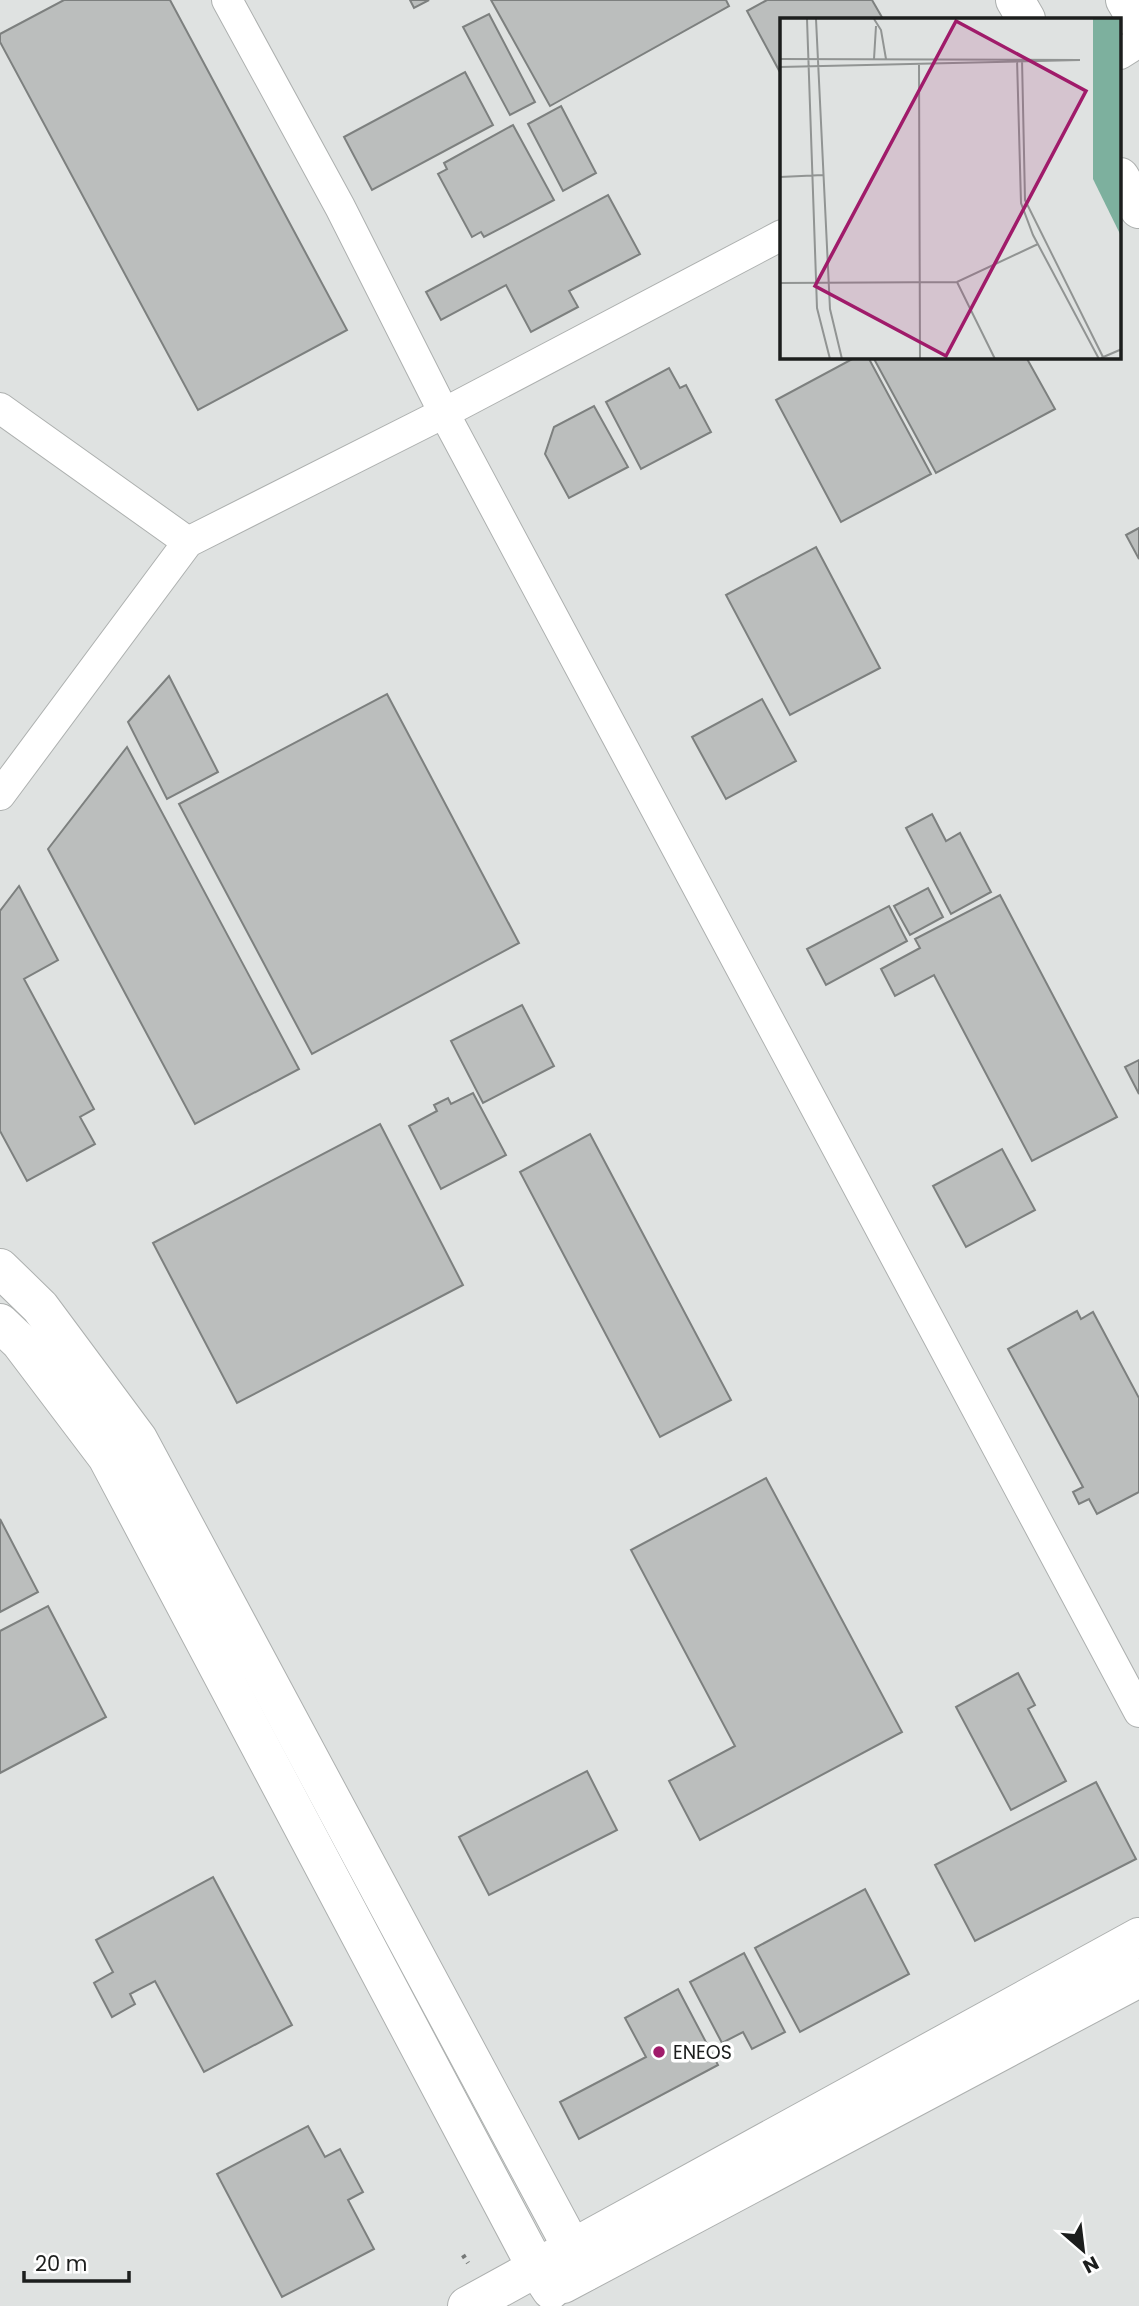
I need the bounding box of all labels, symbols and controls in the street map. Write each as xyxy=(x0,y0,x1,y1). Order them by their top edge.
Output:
inset map xyxy=(780,18,1122,359)
place label: ENEOS xyxy=(673,2039,732,2066)
marker: ENEOS xyxy=(651,2044,667,2060)
north arrow xyxy=(1048,2215,1118,2285)
scale bar xyxy=(24,2240,130,2284)
text: 20 m xyxy=(35,2249,88,2278)
text: N xyxy=(1078,2249,1103,2280)

